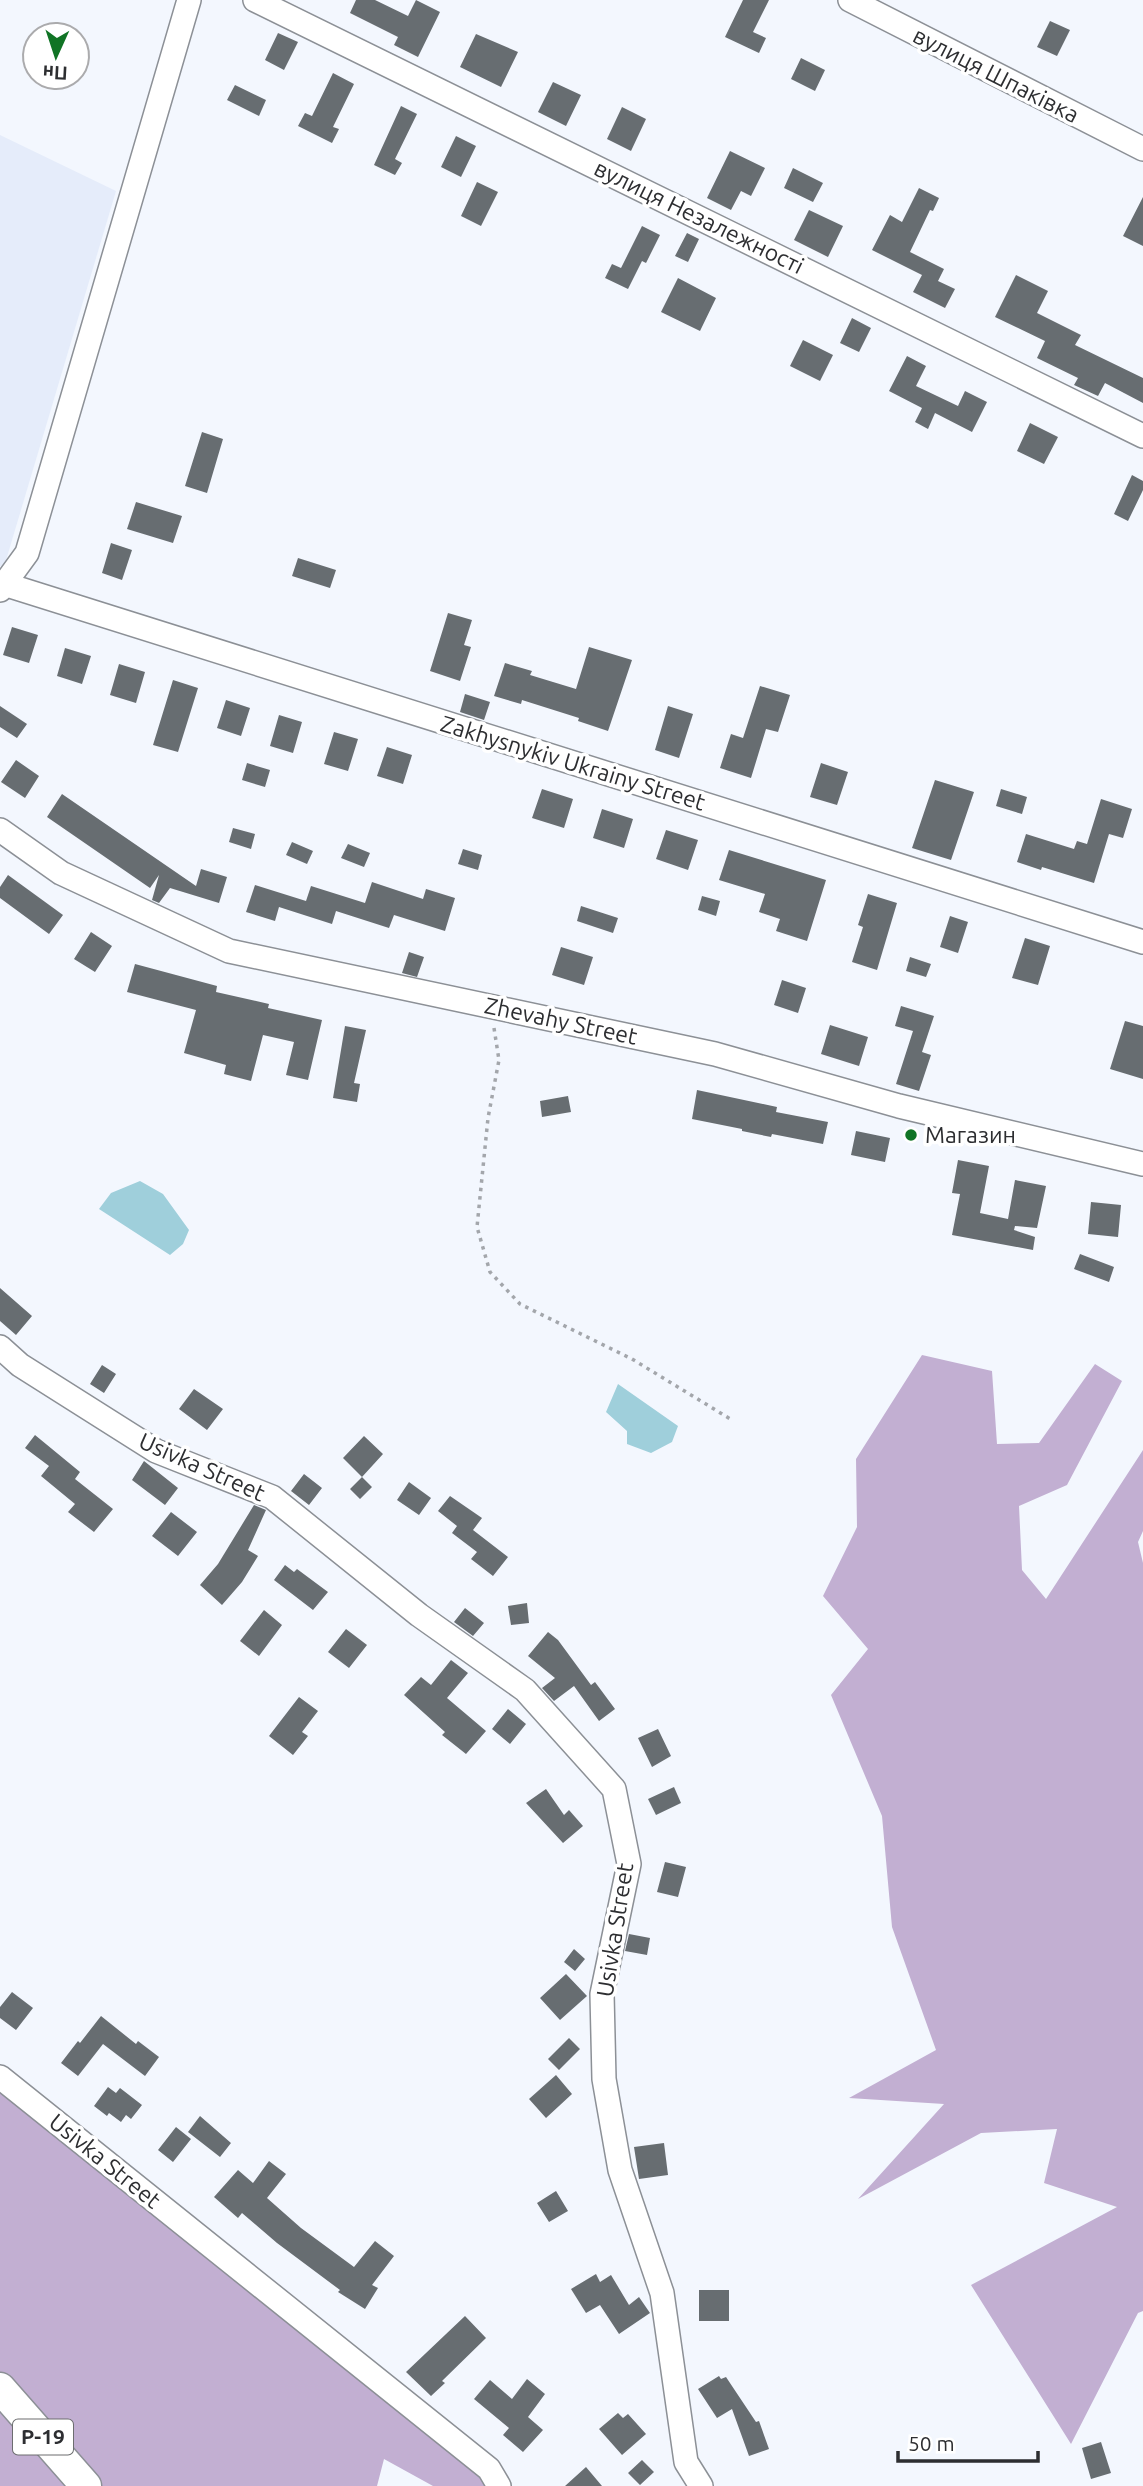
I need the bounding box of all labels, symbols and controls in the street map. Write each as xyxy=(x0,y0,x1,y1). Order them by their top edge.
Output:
north arrow xyxy=(21,21,91,91)
street label: вулиця Шпаківка xyxy=(909,22,1083,127)
text: Пн xyxy=(42,61,68,85)
street label: вулиця Незалежності xyxy=(590,155,808,278)
street label: Zakhysnykiv Ukrainy Street xyxy=(438,710,708,815)
street label: Zhevahy Street xyxy=(483,992,640,1049)
place label: Магазин xyxy=(925,1122,1016,1147)
marker: Магазин xyxy=(903,1127,919,1143)
street label: Usivka Street xyxy=(135,1428,269,1505)
street label: Usivka Street xyxy=(592,1861,637,1999)
street label: Usivka Street xyxy=(45,2108,166,2213)
road number: Р-19 xyxy=(13,2420,73,2454)
scale bar xyxy=(898,2420,1038,2464)
text: 50 m xyxy=(908,2431,955,2455)

